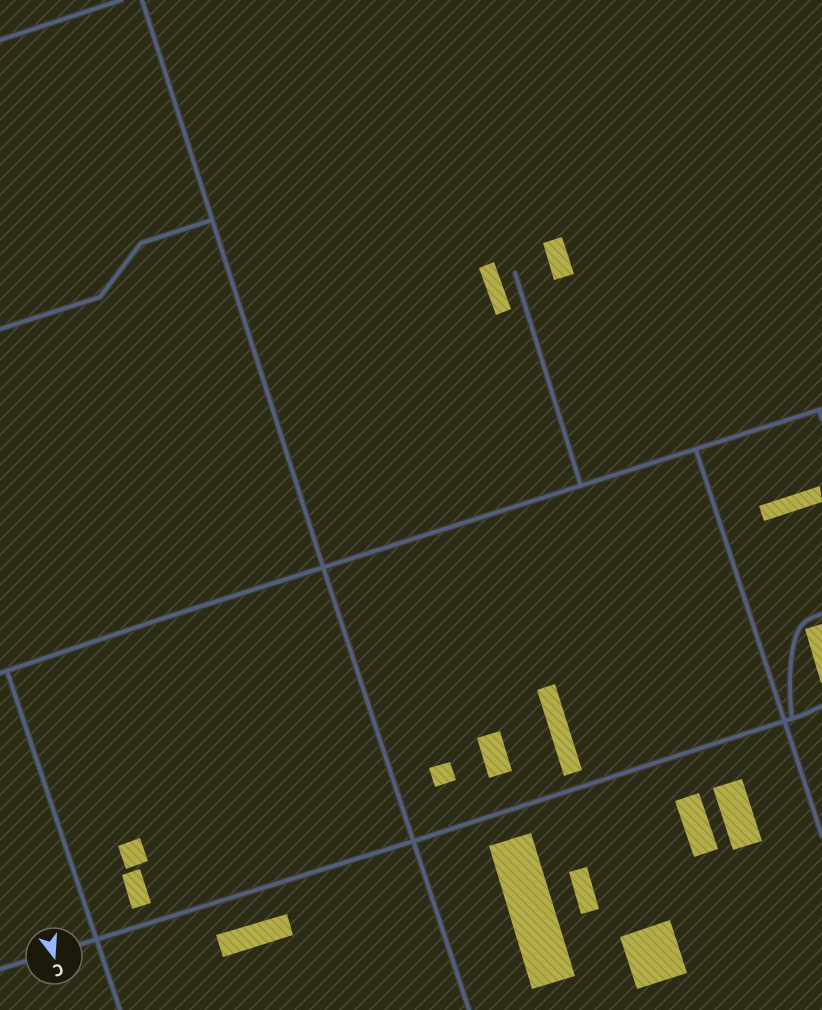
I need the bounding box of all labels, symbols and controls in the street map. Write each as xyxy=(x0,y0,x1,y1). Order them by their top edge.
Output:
north arrow xyxy=(24,926,84,986)
text: С xyxy=(50,958,66,982)

